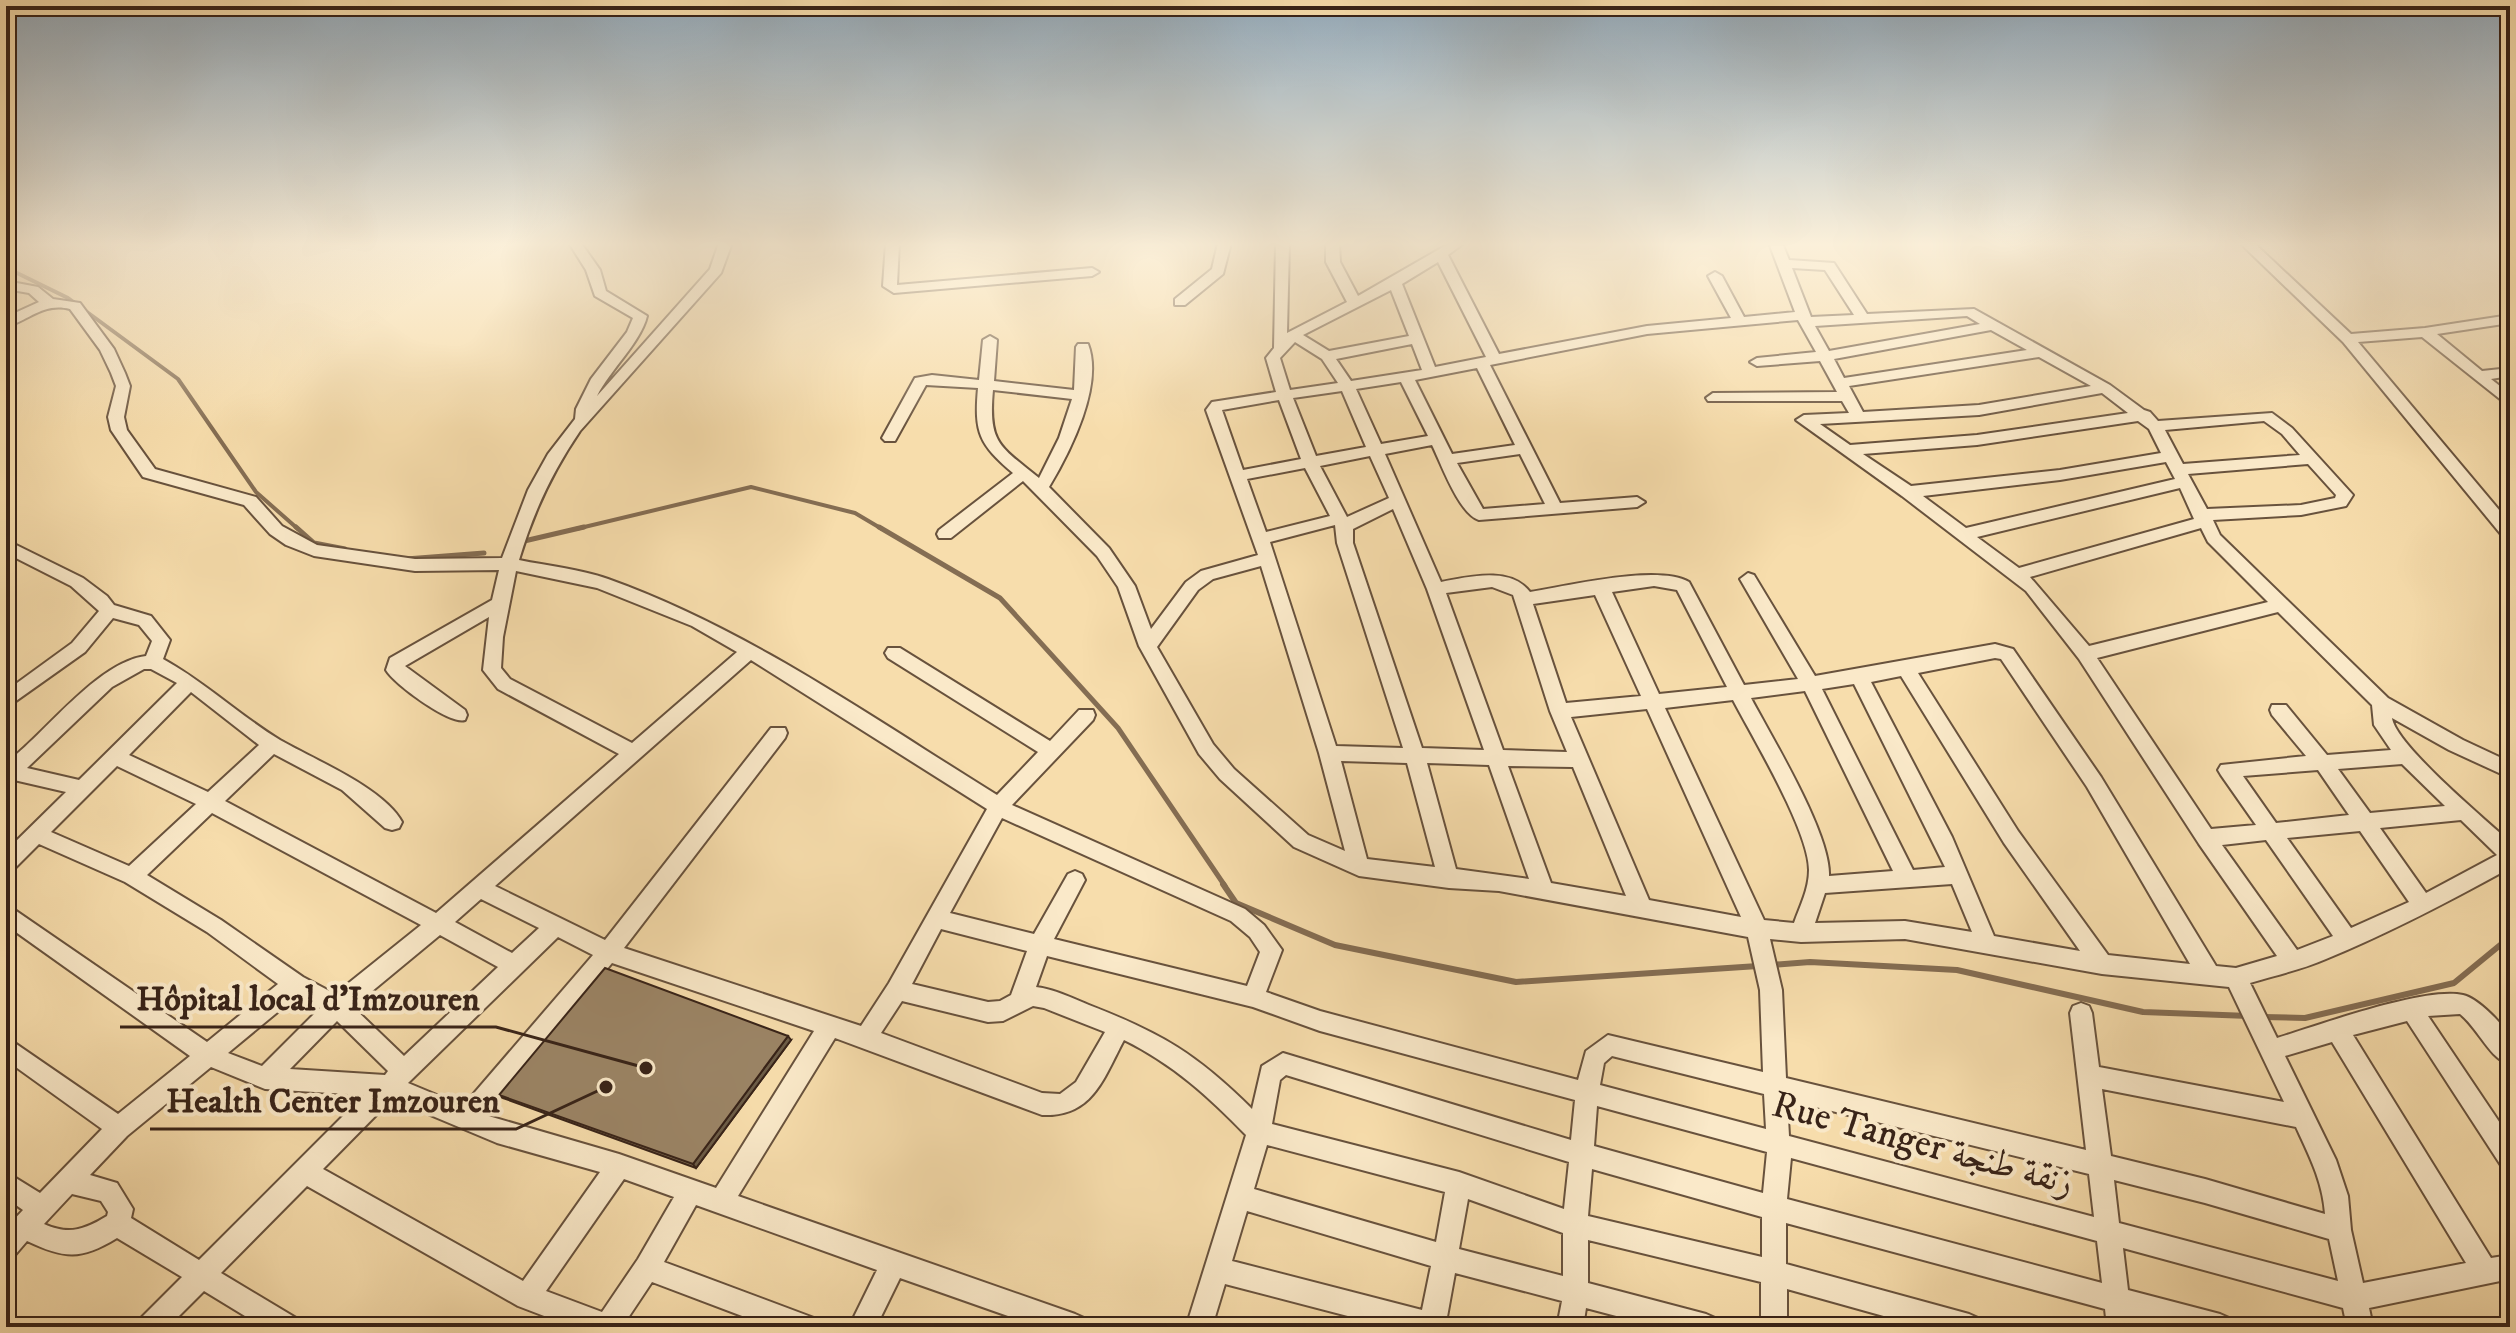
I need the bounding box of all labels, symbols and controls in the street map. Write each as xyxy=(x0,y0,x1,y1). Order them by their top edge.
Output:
callout: Hôpital local d'Imzouren xyxy=(120,969,496,1027)
text: Hôpital local d'Imzouren xyxy=(136,979,480,1021)
callout: Health Center Imzouren xyxy=(150,1071,516,1129)
text: Health Center Imzouren xyxy=(166,1081,500,1123)
street label: Rue Tanger زنقة طنجة xyxy=(1767,1081,2079,1207)

